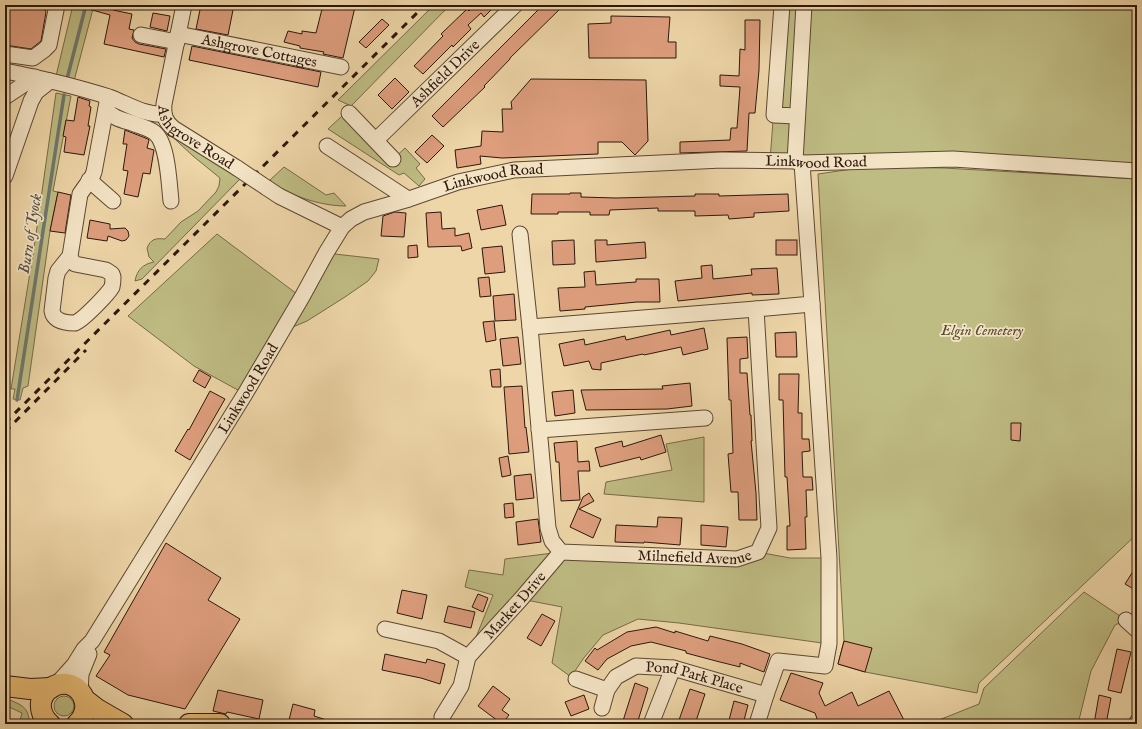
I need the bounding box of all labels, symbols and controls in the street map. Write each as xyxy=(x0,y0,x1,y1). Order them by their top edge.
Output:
street label: Ashgrove Cottages xyxy=(199,29,319,71)
street label: Ashfield Drive xyxy=(405,35,484,112)
street label: Ashgrove Road xyxy=(154,104,238,174)
street label: Linkwood Road xyxy=(765,151,868,173)
street label: Linkwood Road xyxy=(441,159,545,196)
water label: Burn of Tyock xyxy=(15,192,47,276)
park label: Elgin Cemetery xyxy=(940,321,1023,341)
street label: Linkwood Road xyxy=(213,339,283,437)
street label: Milnefield Avenue xyxy=(637,545,754,568)
street label: Market Drive xyxy=(480,567,550,643)
street label: Pond Park Place xyxy=(645,657,746,697)

